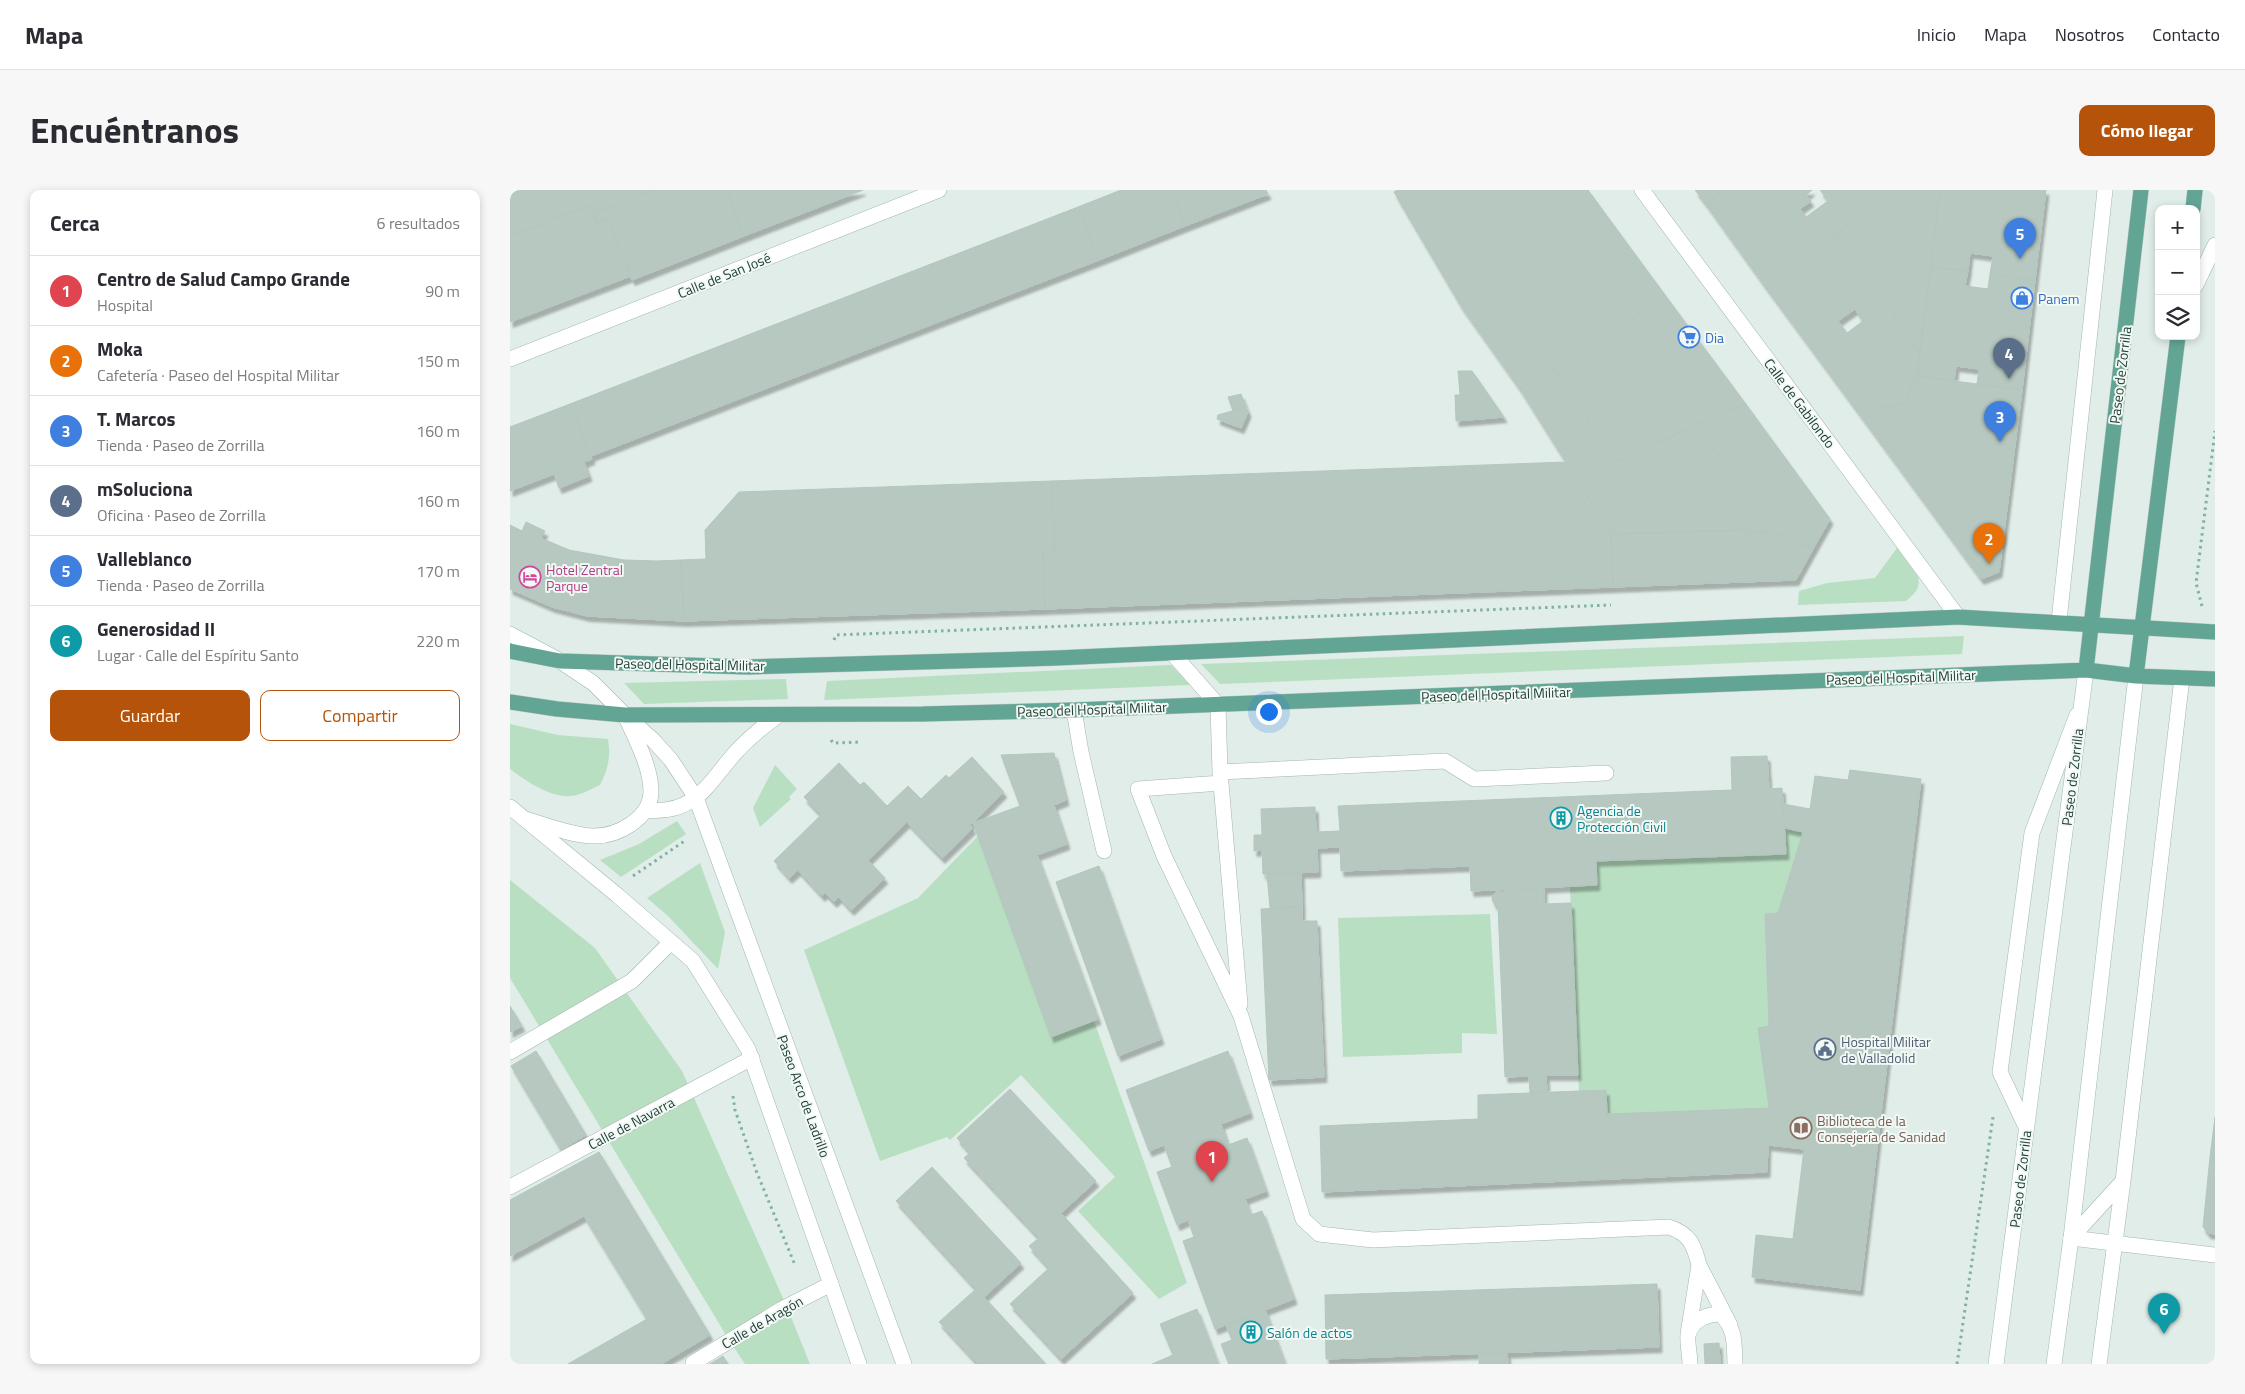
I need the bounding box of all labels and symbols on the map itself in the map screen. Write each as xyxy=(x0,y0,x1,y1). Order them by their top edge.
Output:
pin: 5 xyxy=(2004,218,2036,259)
street label: Calle de San José xyxy=(674,247,774,303)
shop icon: Panem xyxy=(2010,286,2034,310)
place label: Panem xyxy=(2038,288,2080,309)
supermarket icon: Dia xyxy=(1677,325,1701,349)
street label: Paseo de Zorrilla xyxy=(2104,325,2136,425)
place label: Dia xyxy=(1705,327,1724,348)
pin: 4 xyxy=(1993,338,2025,379)
street label: Calle de Gabilondo xyxy=(1759,354,1841,452)
pin: 3 xyxy=(1984,401,2016,442)
pin: 2 xyxy=(1973,523,2005,564)
place label: Hotel Zentral Parque xyxy=(546,559,623,596)
hotel icon: Hotel Zentral Parque xyxy=(518,565,542,589)
street label: Paseo del Hospital Militar xyxy=(615,652,765,676)
street label: Paseo del Hospital Militar xyxy=(1826,664,1976,690)
street label: Paseo del Hospital Militar xyxy=(1421,681,1571,707)
street label: Paseo del Hospital Militar xyxy=(1017,696,1167,722)
your location xyxy=(1256,699,1282,725)
street label: Paseo de Zorrilla xyxy=(2056,727,2088,827)
place label: Agencia de Protección Civil xyxy=(1577,800,1666,837)
building icon: Agencia de Protección Civil xyxy=(1549,806,1573,830)
place label: Hospital Militar de Valladolid xyxy=(1841,1031,1931,1068)
street label: Paseo Arco de Ladrillo xyxy=(772,1032,836,1160)
public building icon: Hospital Militar de Valladolid xyxy=(1813,1037,1837,1061)
street label: Calle de Navarra xyxy=(584,1091,678,1155)
place label: Biblioteca de la Consejería de Sanidad xyxy=(1817,1110,1946,1147)
library icon: Biblioteca de la Consejería de Sanidad xyxy=(1789,1116,1813,1140)
street label: Paseo de Zorrilla xyxy=(2004,1129,2036,1229)
pin: 1 xyxy=(1196,1141,1228,1182)
street label: Calle de Aragón xyxy=(717,1290,807,1354)
pin: 6 xyxy=(2148,1293,2180,1334)
building icon: Salón de actos xyxy=(1239,1320,1263,1344)
place label: Salón de actos xyxy=(1267,1322,1352,1343)

